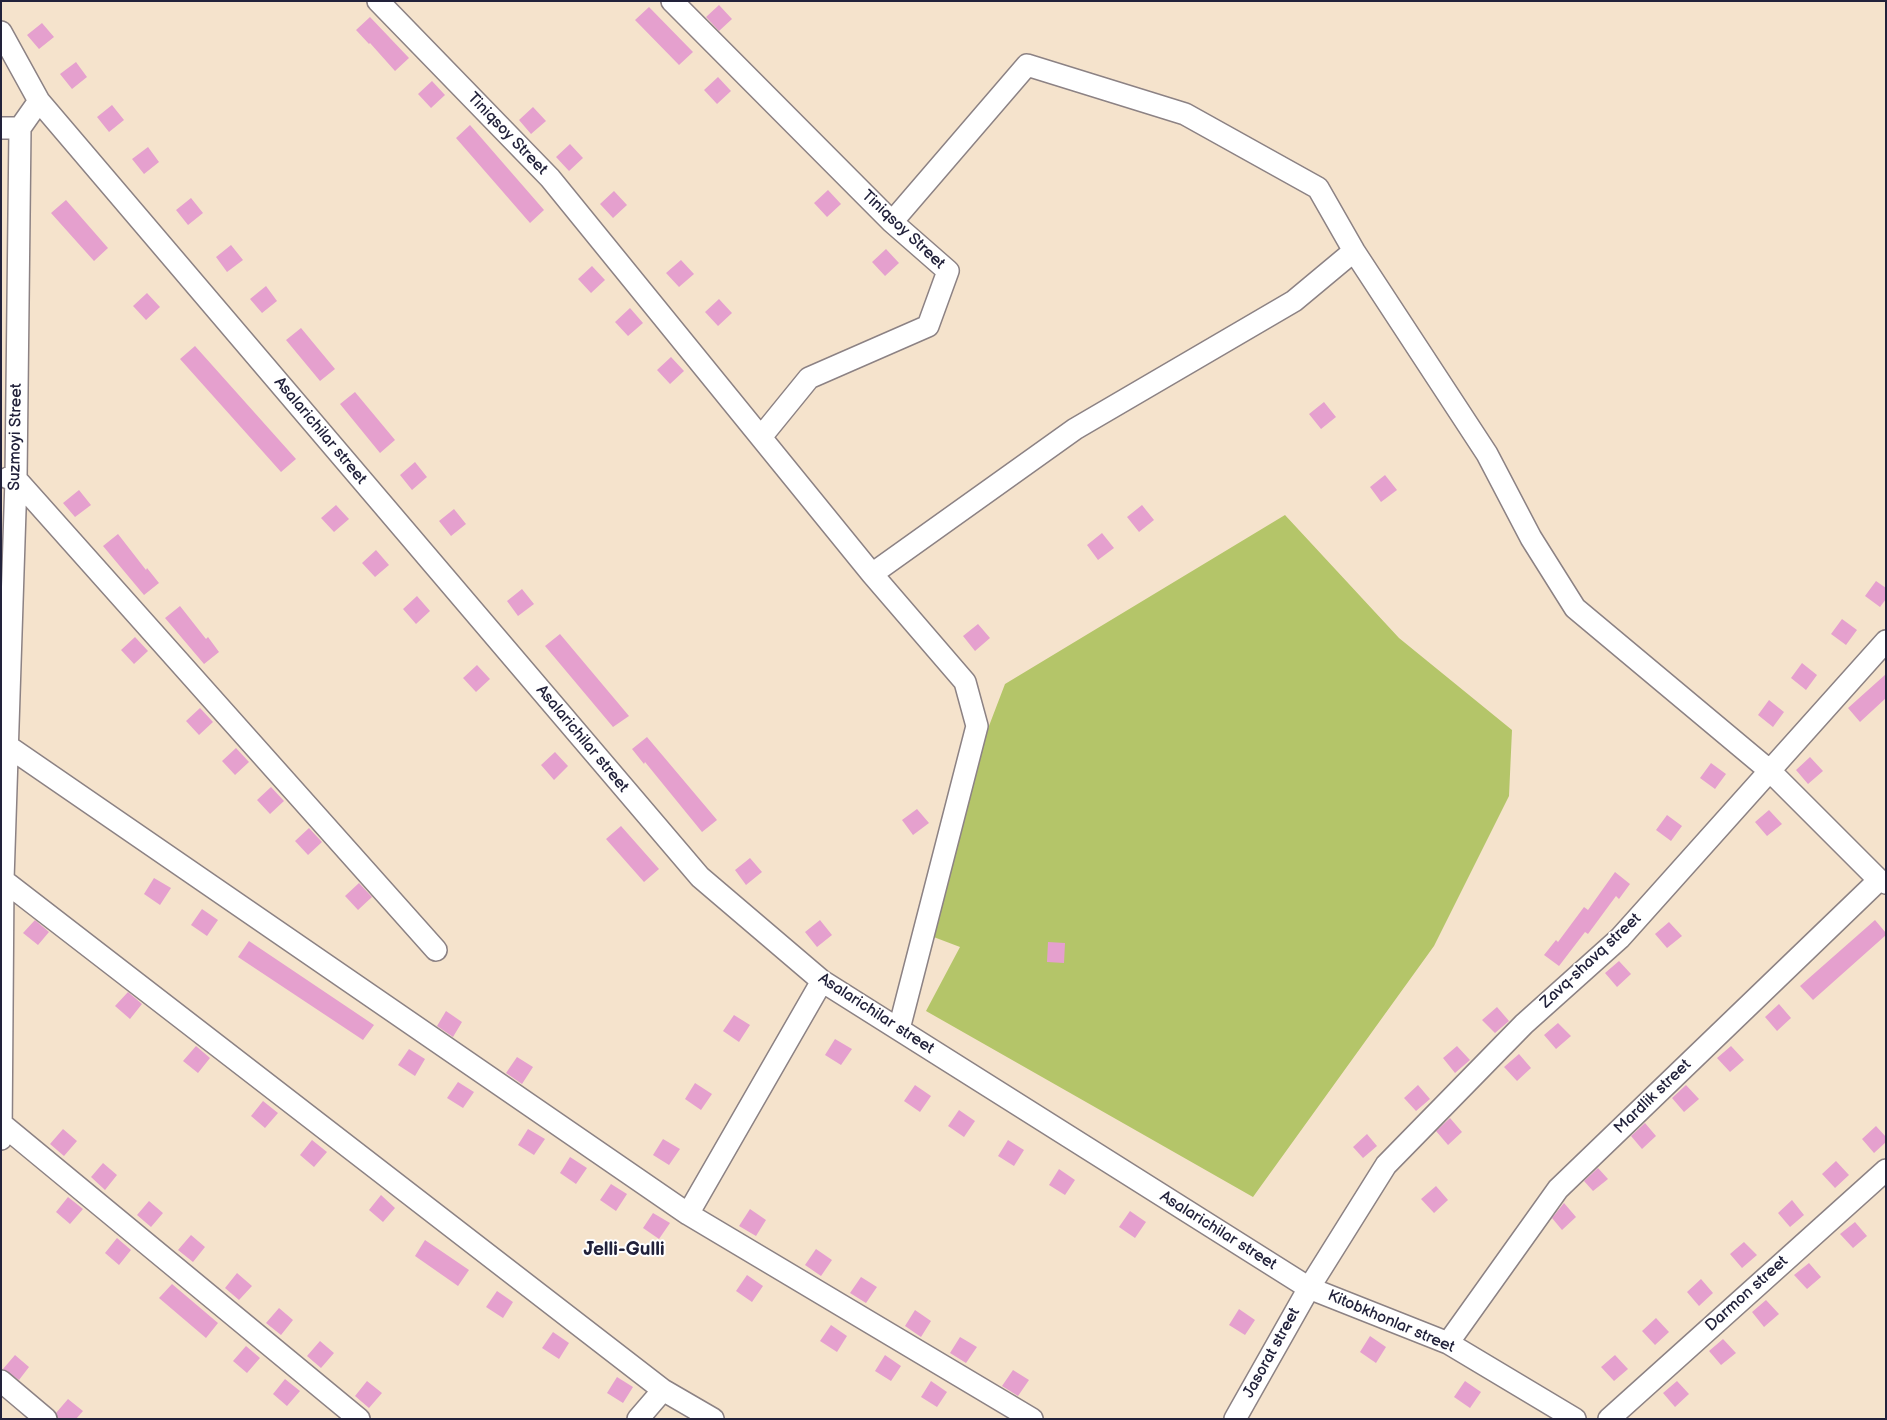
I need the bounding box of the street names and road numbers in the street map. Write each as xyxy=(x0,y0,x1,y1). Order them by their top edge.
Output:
street label: Tiniqsoy Street xyxy=(463,89,551,179)
street label: Tiniqsoy Street xyxy=(857,186,949,274)
street label: Asalarichilar street xyxy=(270,373,370,489)
street label: Suzmoyi Street xyxy=(5,383,27,491)
street label: Asalarichilar street xyxy=(532,681,632,797)
street label: Zavq-shavq street xyxy=(1537,909,1645,1013)
street label: Asalarichilar street xyxy=(815,969,937,1059)
street label: Mardlik street xyxy=(1611,1056,1695,1138)
street label: Asalarichilar street xyxy=(1156,1187,1280,1275)
street label: Darmon street xyxy=(1702,1252,1792,1336)
street label: Kitobkhonlar street xyxy=(1325,1287,1457,1357)
street label: Jasorat street xyxy=(1239,1305,1305,1401)

